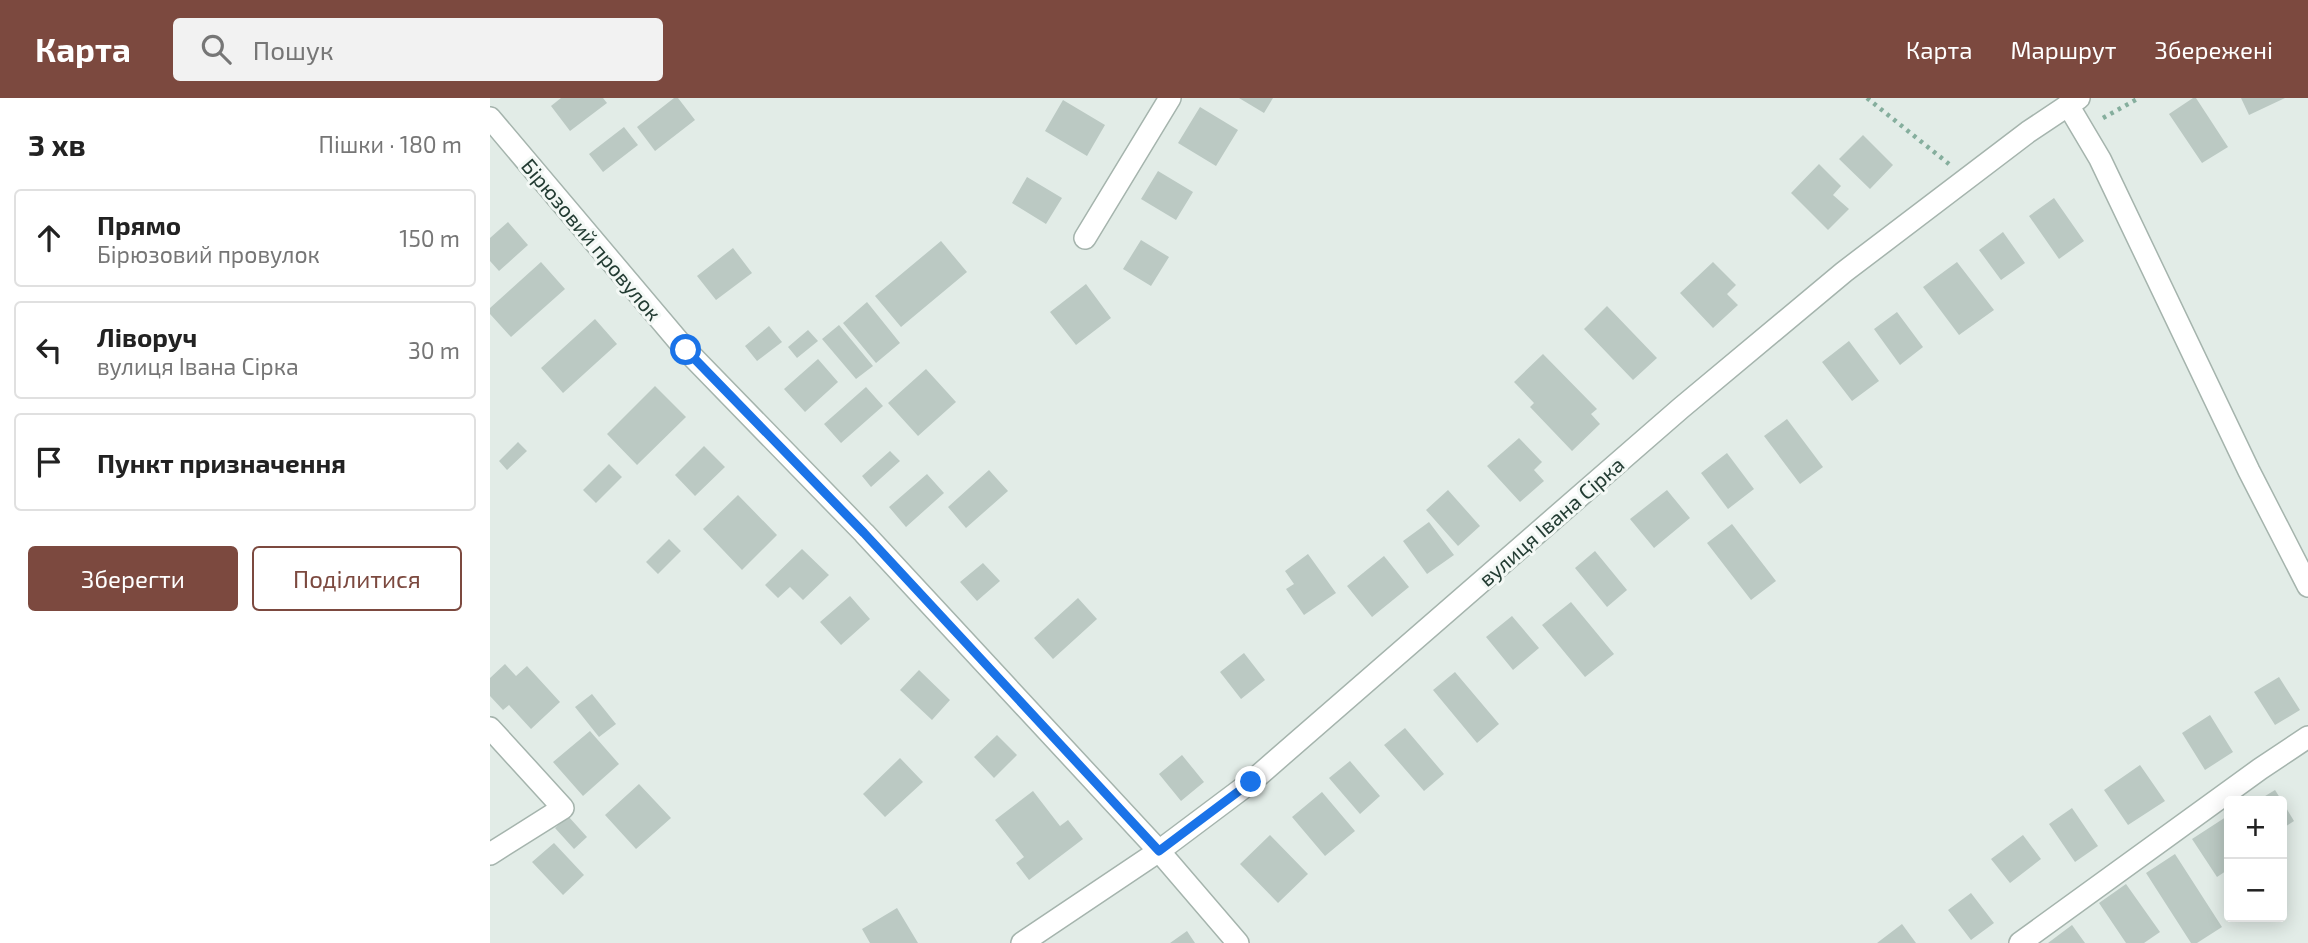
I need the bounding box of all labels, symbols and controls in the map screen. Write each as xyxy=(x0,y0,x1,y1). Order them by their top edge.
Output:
search box xyxy=(173,18,663,81)
text: Карта xyxy=(35,29,131,69)
icon: search xyxy=(197,30,235,68)
text: Пошук xyxy=(253,34,334,65)
text: Карта xyxy=(1906,35,1972,64)
text: Маршрут xyxy=(2010,35,2116,64)
text: Збережені xyxy=(2154,35,2273,64)
text: 3 хв xyxy=(28,126,86,162)
text: Пішки · 180 m xyxy=(319,130,462,158)
street label: Бірюзовий провулок xyxy=(516,153,667,326)
text: Прямо xyxy=(97,209,181,240)
icon: ahead xyxy=(30,219,68,257)
text: 150 m xyxy=(399,224,460,252)
text: Бірюзовий провулок xyxy=(97,240,320,268)
text: Ліворуч xyxy=(97,321,197,352)
icon: left xyxy=(30,331,68,369)
route start xyxy=(670,334,701,365)
text: 30 m xyxy=(408,336,460,364)
text: вулиця Івана Сірка xyxy=(97,352,299,380)
icon: arrive xyxy=(30,443,68,481)
text: Пункт призначення xyxy=(97,447,346,478)
street label: вулиця Івана Сірка xyxy=(1473,451,1629,592)
button: Зберегти xyxy=(28,546,238,611)
button: Поділитися xyxy=(252,546,462,611)
route end xyxy=(1235,766,1266,797)
map controls xyxy=(2224,796,2287,922)
button: + xyxy=(2224,796,2287,859)
button: − xyxy=(2224,859,2287,922)

